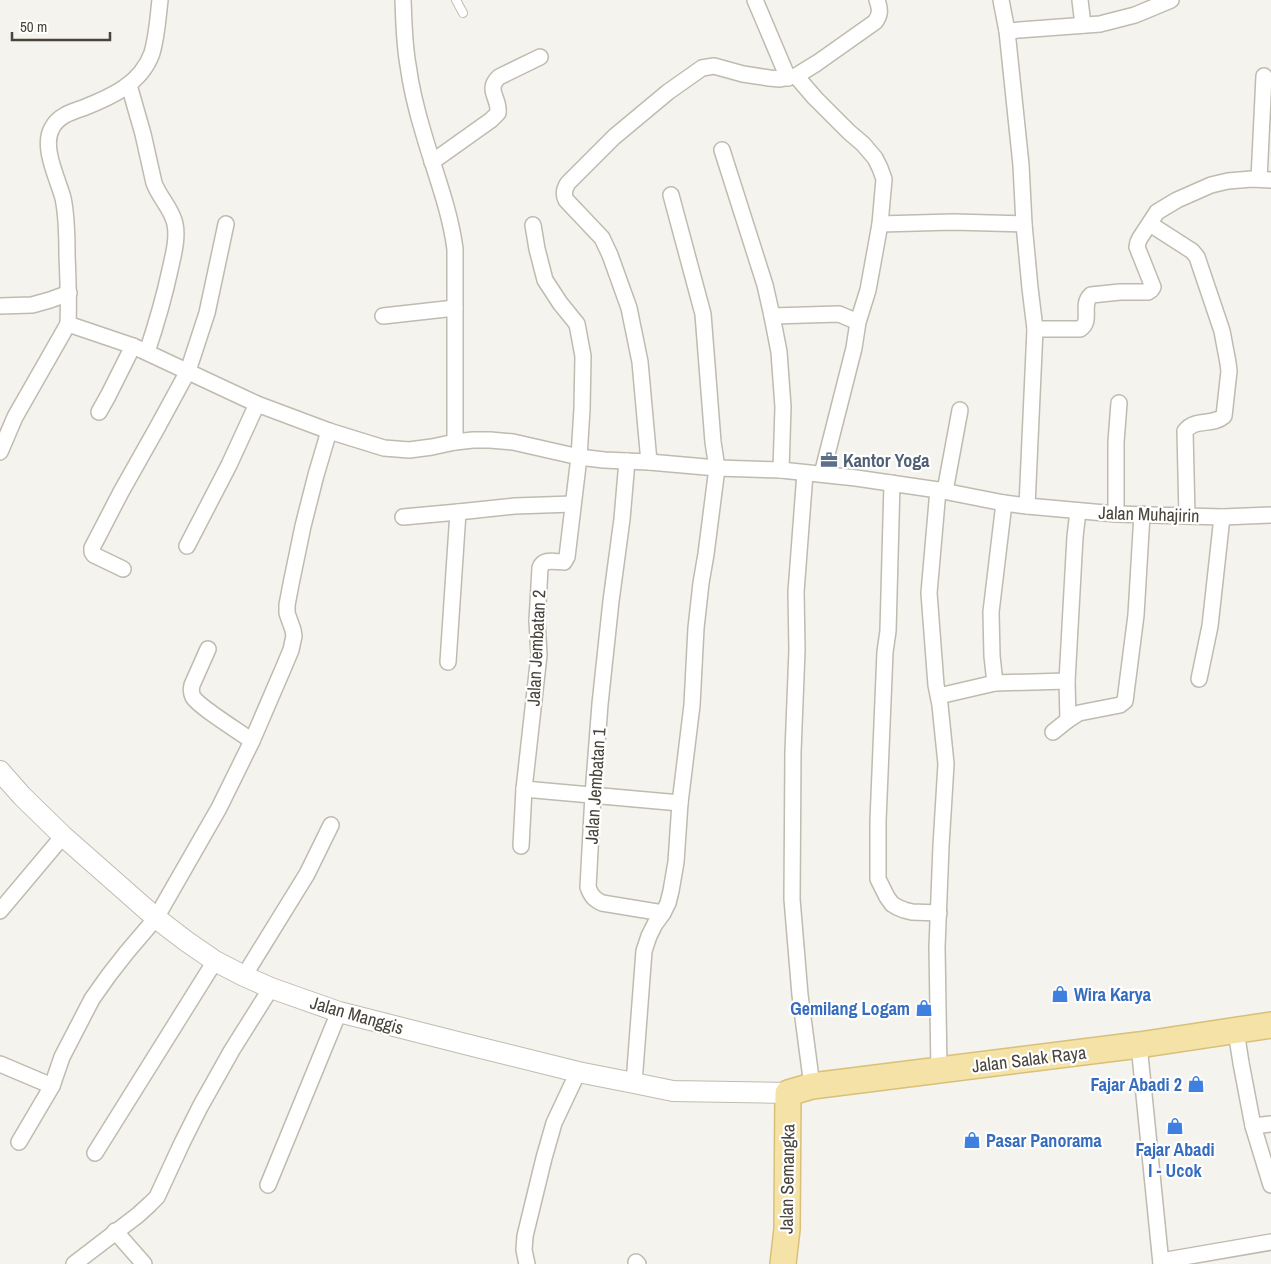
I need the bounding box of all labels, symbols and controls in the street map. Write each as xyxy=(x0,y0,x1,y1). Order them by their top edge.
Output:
scale bar xyxy=(12,10,110,42)
text: 50 m xyxy=(20,16,47,37)
place label: Kantor Yoga xyxy=(843,448,930,473)
office icon: Kantor Yoga xyxy=(819,450,839,470)
street label: Jalan Muhajirin xyxy=(1098,500,1200,528)
street label: Jalan Jembatan 2 xyxy=(520,589,552,707)
street label: Jalan Jembatan 1 xyxy=(578,726,612,845)
place label: Wira Karya xyxy=(1074,982,1152,1007)
shop icon: Wira Karya xyxy=(1050,984,1070,1004)
street label: Jalan Manggis xyxy=(307,990,407,1040)
place label: Gemilang Logam xyxy=(790,996,910,1021)
shop icon: Gemilang Logam xyxy=(914,998,934,1018)
street label: Jalan Salak Raya xyxy=(970,1040,1088,1078)
place label: Fajar Abadi 2 xyxy=(1091,1072,1182,1097)
shop icon: Fajar Abadi 2 xyxy=(1186,1074,1206,1094)
shop icon: Fajar Abadi I - Ucok xyxy=(1165,1116,1185,1136)
street label: Jalan Semangka xyxy=(774,1124,800,1234)
place label: Pasar Panorama xyxy=(986,1128,1102,1153)
shop icon: Pasar Panorama xyxy=(962,1130,982,1150)
place label: Fajar Abadi I - Ucok xyxy=(1135,1137,1215,1183)

